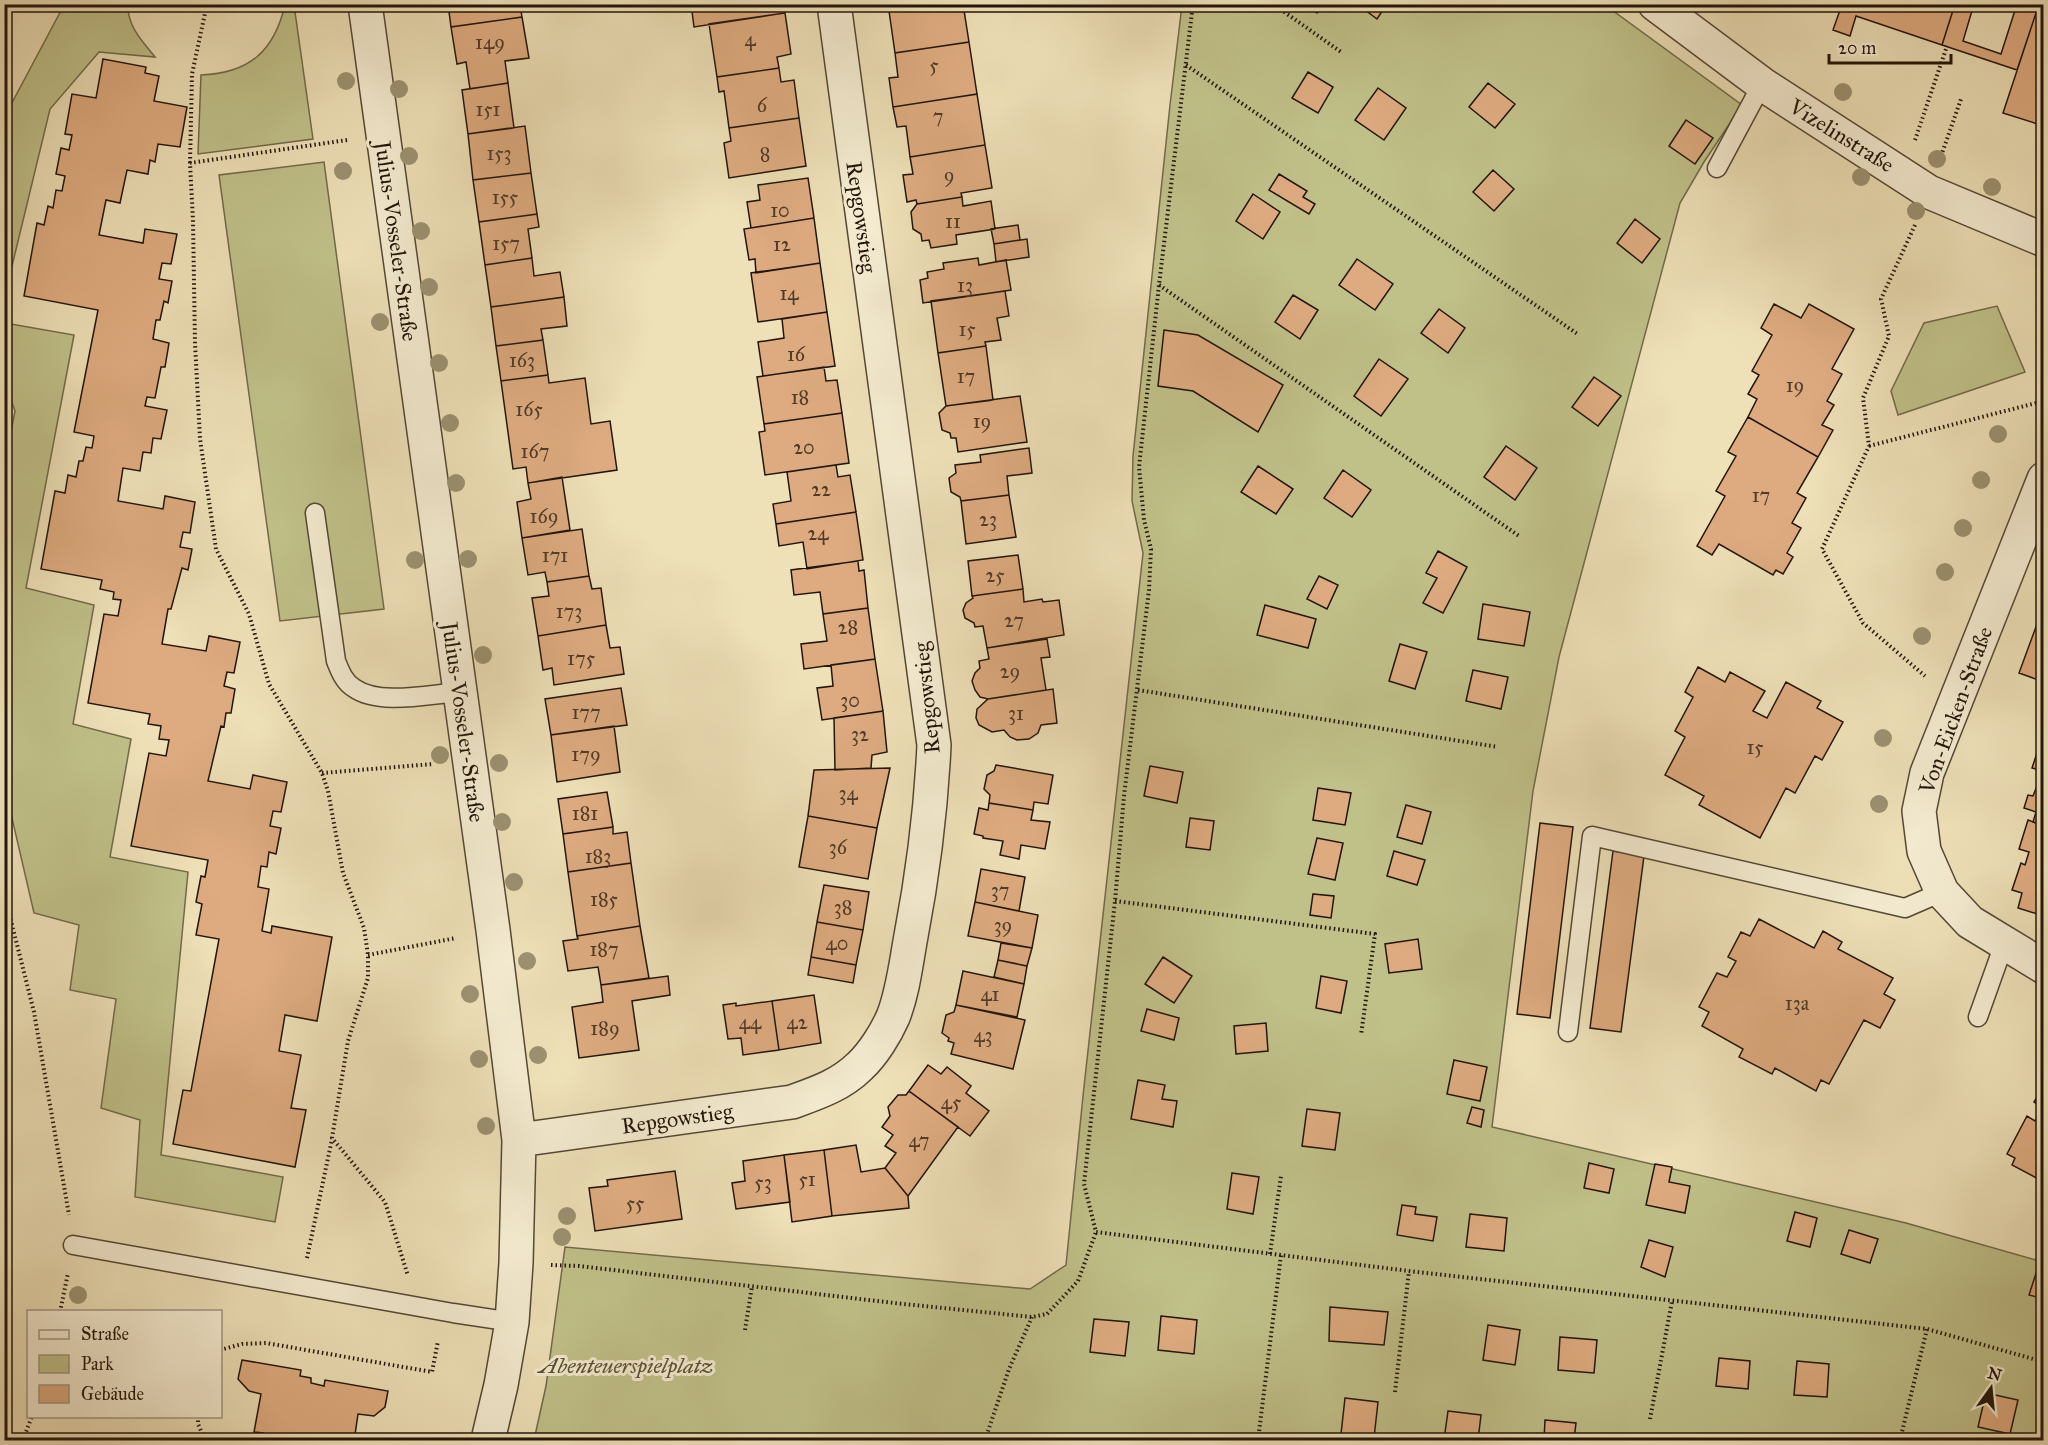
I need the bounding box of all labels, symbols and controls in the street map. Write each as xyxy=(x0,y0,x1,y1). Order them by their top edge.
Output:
house number: 4 xyxy=(744,27,756,51)
scale bar xyxy=(1829,27,1950,65)
house number: 149 xyxy=(475,30,505,54)
text: 20 m xyxy=(1838,37,1876,59)
house number: 5 xyxy=(929,53,939,77)
street label: Vizelinstraße xyxy=(1783,92,1899,178)
house number: 6 xyxy=(757,93,768,117)
house number: 151 xyxy=(476,97,501,121)
house number: 7 xyxy=(933,104,943,128)
street label: Julius-Vosseler-Straße xyxy=(369,137,424,343)
house number: 153 xyxy=(486,141,512,165)
house number: 8 xyxy=(760,142,770,166)
street label: Repgowstieg xyxy=(840,159,883,275)
house number: 9 xyxy=(944,163,954,187)
house number: 155 xyxy=(492,185,518,209)
house number: 10 xyxy=(770,198,790,222)
house number: 11 xyxy=(945,209,961,233)
house number: 157 xyxy=(492,231,520,255)
house number: 12 xyxy=(773,232,791,256)
house number: 13 xyxy=(957,273,973,297)
house number: 14 xyxy=(779,281,799,305)
house number: 15 xyxy=(958,317,976,341)
house number: 16 xyxy=(787,342,806,366)
house number: 163 xyxy=(509,348,535,372)
house number: 17 xyxy=(957,364,975,388)
house number: 19 xyxy=(1786,373,1804,397)
house number: 18 xyxy=(791,385,809,409)
house number: 165 xyxy=(515,397,543,421)
house number: 19 xyxy=(973,409,991,433)
house number: 20 xyxy=(793,435,815,459)
house number: 167 xyxy=(521,439,549,463)
house number: 22 xyxy=(811,477,831,501)
house number: 17 xyxy=(1752,483,1770,507)
house number: 169 xyxy=(530,504,558,528)
house number: 23 xyxy=(979,507,997,531)
house number: 24 xyxy=(807,521,829,545)
house number: 171 xyxy=(542,543,568,567)
house number: 25 xyxy=(985,563,1005,587)
house number: 173 xyxy=(556,599,582,623)
house number: 27 xyxy=(1004,608,1024,632)
house number: 28 xyxy=(838,615,858,639)
street label: Julius-Vosseler-Straße xyxy=(436,618,491,824)
street label: Von-Eicken-Straße xyxy=(1912,623,1998,798)
street label: Repgowstieg xyxy=(907,640,946,755)
house number: 175 xyxy=(567,646,595,670)
house number: 29 xyxy=(1000,659,1020,683)
house number: 30 xyxy=(840,688,860,712)
house number: 177 xyxy=(571,700,601,724)
house number: 31 xyxy=(1008,701,1024,725)
house number: 32 xyxy=(851,722,869,746)
house number: 15 xyxy=(1746,735,1764,759)
house number: 179 xyxy=(571,742,601,766)
house number: 34 xyxy=(838,781,858,805)
house number: 181 xyxy=(572,801,598,825)
house number: 36 xyxy=(829,835,848,859)
house number: 183 xyxy=(585,844,611,868)
house number: 37 xyxy=(991,878,1009,902)
house number: 185 xyxy=(590,887,618,911)
house number: 38 xyxy=(834,895,852,919)
house number: 39 xyxy=(994,913,1012,937)
house number: 40 xyxy=(826,931,848,955)
house number: 187 xyxy=(589,937,619,961)
house number: 41 xyxy=(980,982,1000,1006)
house number: 13a xyxy=(1785,991,1810,1015)
house number: 44 xyxy=(739,1010,762,1034)
house number: 42 xyxy=(786,1010,808,1034)
house number: 189 xyxy=(590,1016,620,1040)
house number: 43 xyxy=(973,1023,993,1047)
house number: 45 xyxy=(941,1090,961,1114)
street label: Repgowstieg xyxy=(619,1097,735,1140)
house number: 47 xyxy=(909,1128,929,1152)
house number: 51 xyxy=(798,1167,816,1191)
house number: 53 xyxy=(754,1170,772,1194)
house number: 55 xyxy=(626,1191,644,1215)
legend xyxy=(27,1310,222,1418)
text: Straße xyxy=(81,1323,129,1345)
park label: Abenteuerspielplatz xyxy=(537,1352,713,1379)
text: Park xyxy=(81,1353,114,1375)
north arrow xyxy=(1961,1358,2021,1418)
text: N xyxy=(1986,1363,2004,1385)
text: Gebäude xyxy=(81,1383,144,1405)

